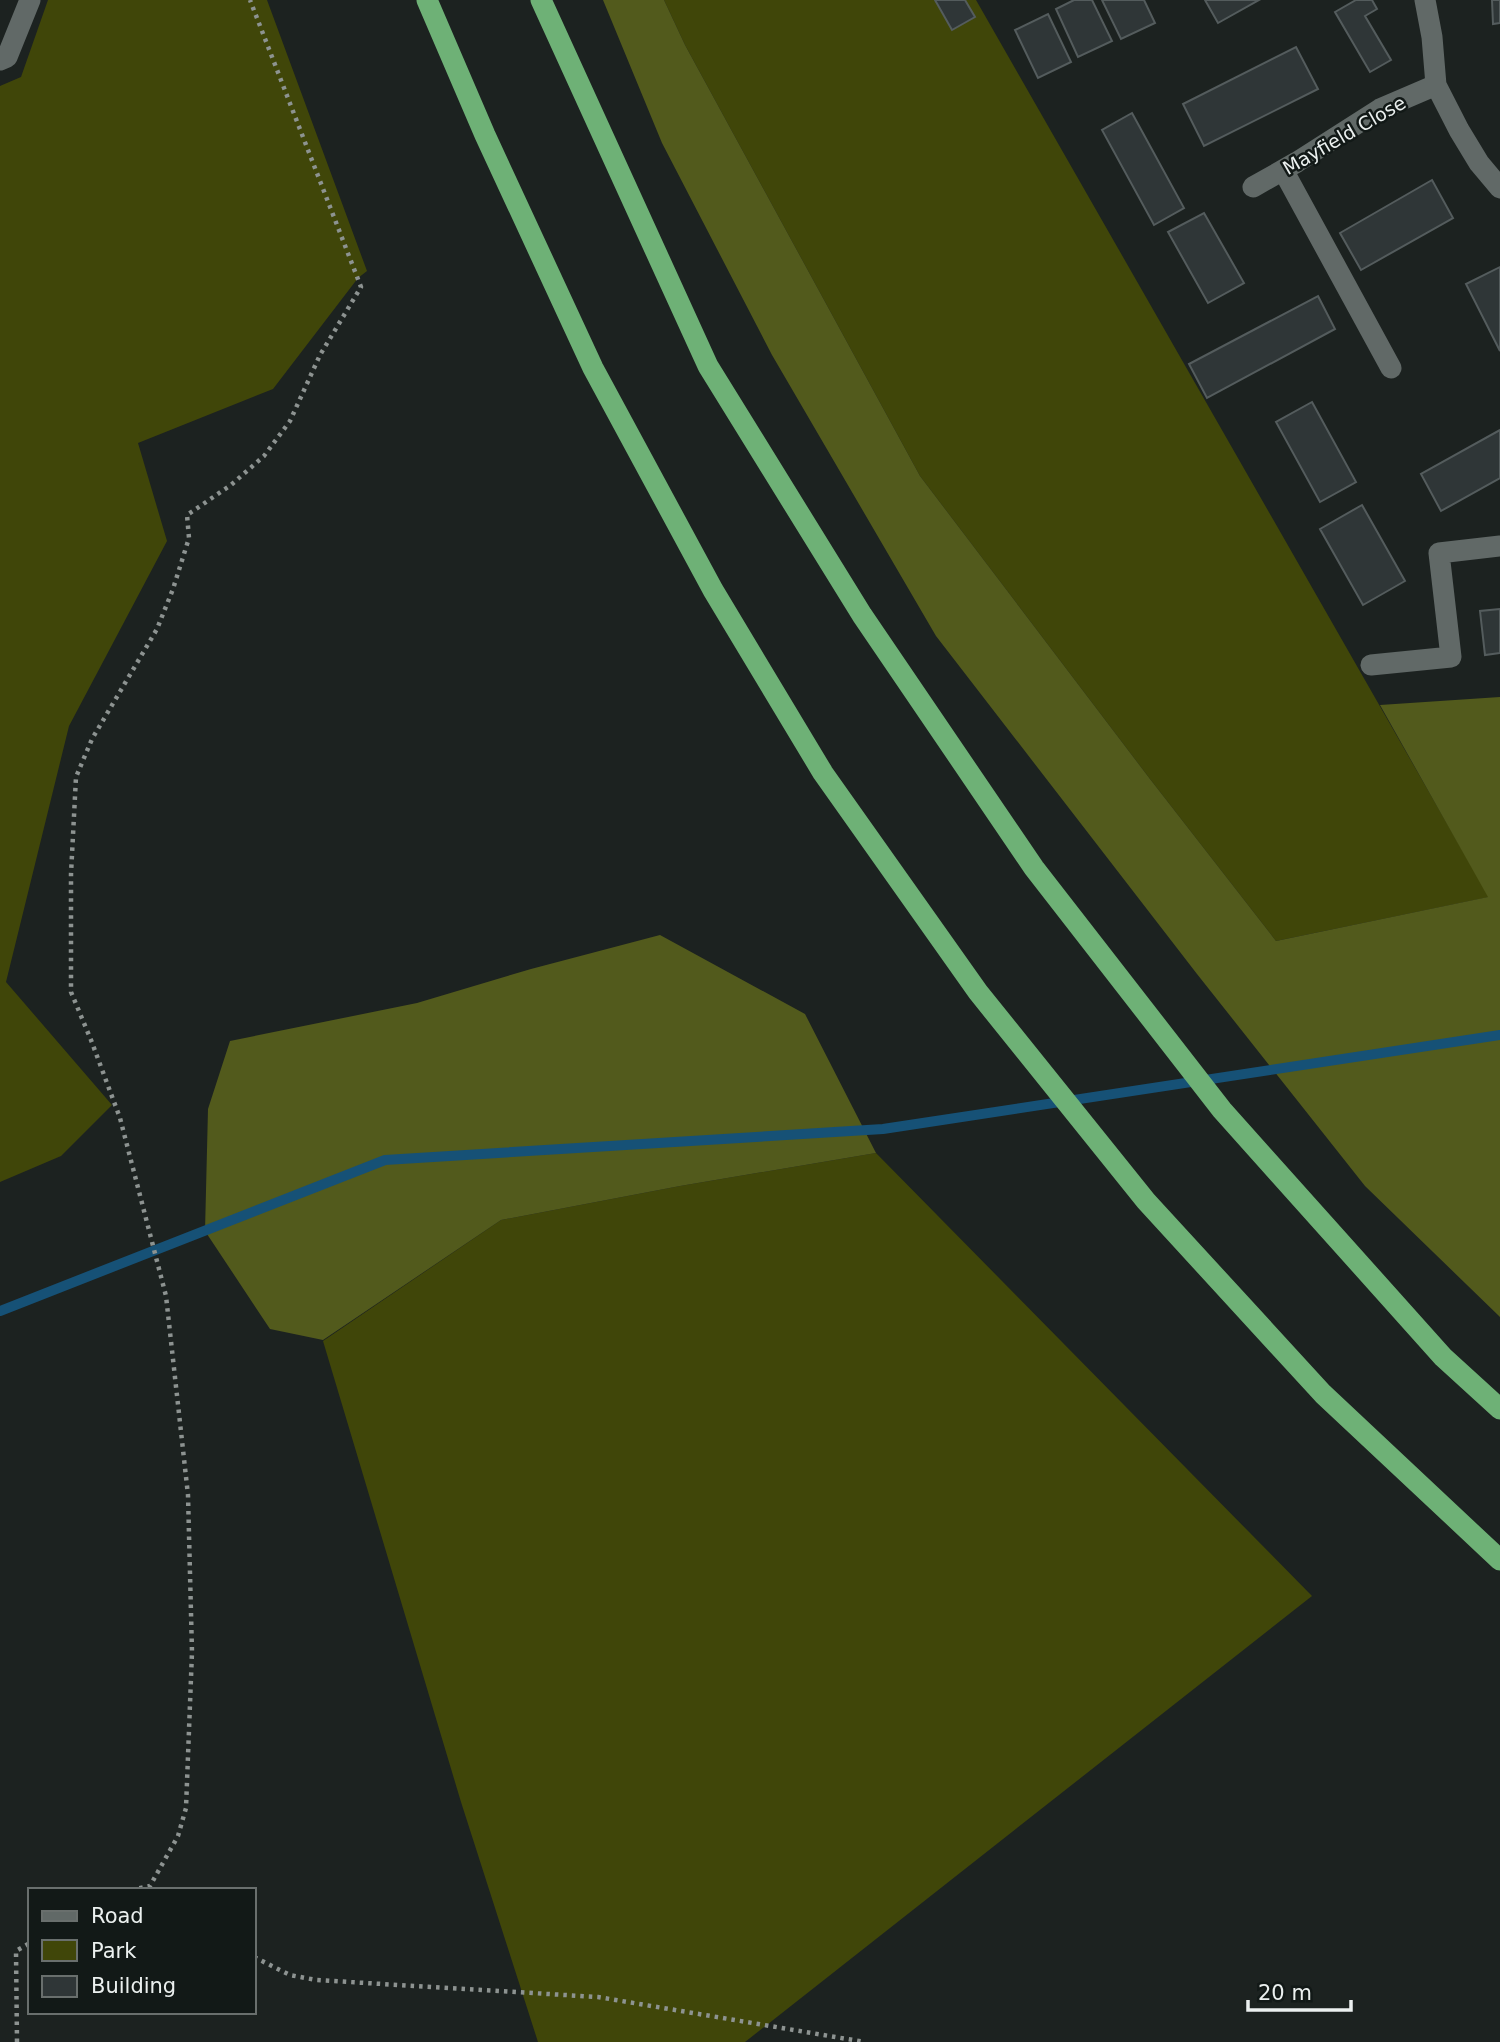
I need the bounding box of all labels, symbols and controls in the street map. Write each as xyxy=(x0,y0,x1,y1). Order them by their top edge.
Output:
street label: Mayfield Close xyxy=(1279,91,1409,179)
legend xyxy=(28,1888,256,2014)
text: Road xyxy=(91,1904,144,1928)
text: Park xyxy=(91,1939,137,1963)
scale bar xyxy=(1248,1968,1351,2012)
text: Building xyxy=(91,1974,176,1998)
text: 20 m xyxy=(1258,1981,1312,2005)

